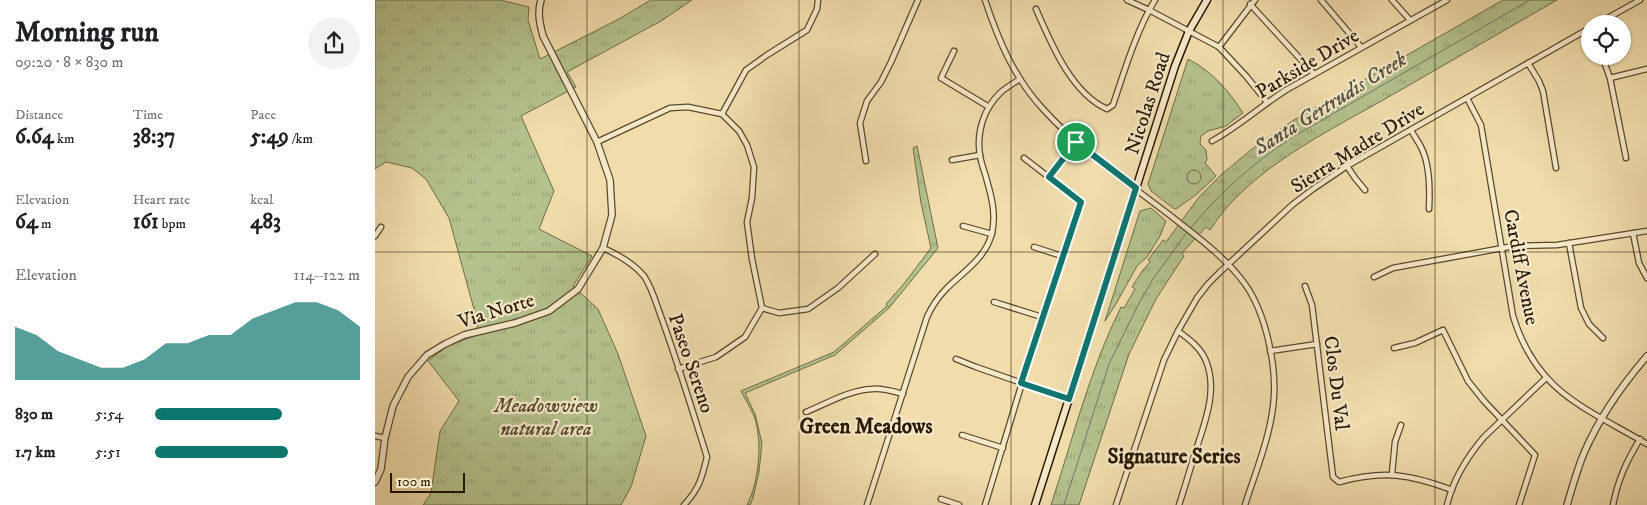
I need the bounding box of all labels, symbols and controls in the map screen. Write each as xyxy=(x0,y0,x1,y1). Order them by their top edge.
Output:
text: Morning run xyxy=(15,15,159,50)
map controls xyxy=(1581,15,1631,65)
button: locate xyxy=(1581,15,1631,65)
button: share xyxy=(308,17,360,69)
street label: Parkside Drive xyxy=(1251,24,1364,105)
water label: Santa Gertrudis Creek xyxy=(1249,46,1412,162)
street label: Nicolas Road xyxy=(1120,49,1177,158)
text: 09:20 · 8 × 830 m xyxy=(15,52,123,72)
street label: Sierra Madre Drive xyxy=(1286,97,1429,199)
text: Distance xyxy=(15,106,63,124)
text: Time xyxy=(133,106,163,124)
text: Pace xyxy=(250,106,276,124)
pin xyxy=(1055,121,1097,163)
text: 6.64 xyxy=(15,124,54,150)
text: 38:37 xyxy=(133,124,175,150)
text: 5:49 xyxy=(250,124,289,150)
icon: arrive xyxy=(1062,128,1090,156)
text: km xyxy=(54,130,74,148)
text: /km xyxy=(289,130,313,148)
text: Elevation xyxy=(15,191,69,209)
text: Heart rate xyxy=(133,191,190,209)
text: kcal xyxy=(250,191,273,209)
street label: Cardiff Avenue xyxy=(1497,207,1544,327)
text: 64 xyxy=(15,209,38,235)
text: 161 xyxy=(133,209,159,235)
text: 483 xyxy=(250,209,281,235)
text: m xyxy=(38,215,52,233)
text: bpm xyxy=(159,215,186,233)
text: Elevation xyxy=(15,265,77,285)
text: 114–122 m xyxy=(294,265,360,285)
street label: Via Norte xyxy=(454,288,538,335)
street label: Paseo Sereno xyxy=(662,310,719,417)
street label: Clos Du Val xyxy=(1317,335,1354,432)
park label: Meadowview natural area xyxy=(492,394,598,442)
text: 830 m xyxy=(15,404,53,424)
text: 5:54 xyxy=(95,404,123,424)
district label: Green Meadows xyxy=(800,414,932,440)
text: 1.7 km xyxy=(15,442,56,462)
text: 5:51 xyxy=(95,442,121,462)
district label: Signature Series xyxy=(1107,444,1241,470)
scale bar xyxy=(390,470,465,493)
text: 100 m xyxy=(397,473,431,491)

